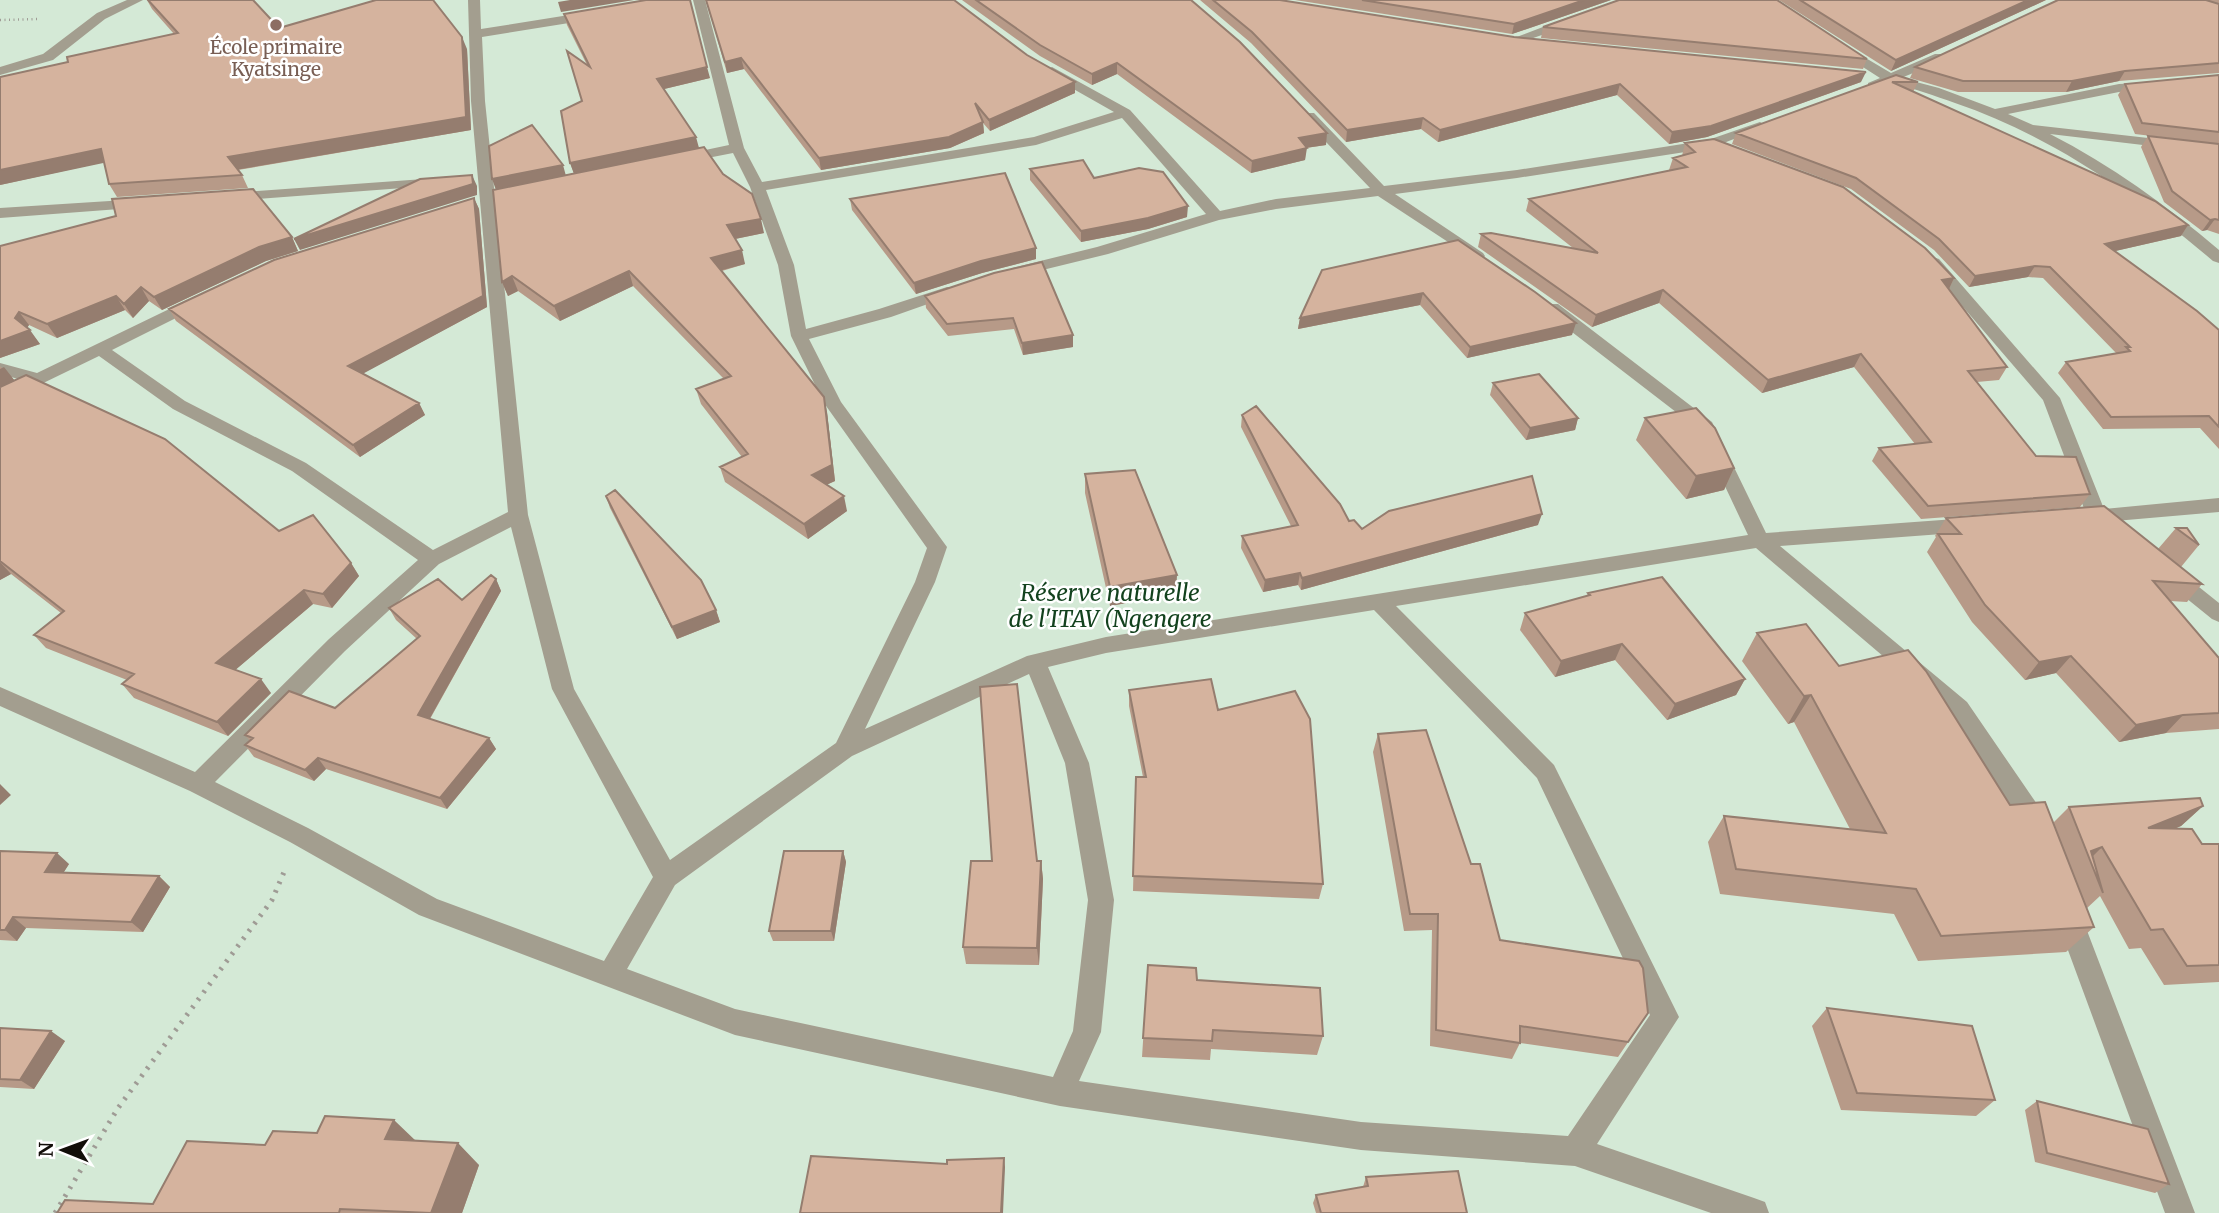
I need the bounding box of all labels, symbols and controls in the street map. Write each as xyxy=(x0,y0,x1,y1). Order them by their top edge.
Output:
marker: École primaire Kyatsinge xyxy=(268,17,284,33)
place label: École primaire Kyatsinge xyxy=(210,35,342,81)
park label: Réserve naturelle de l'ITAV (Ngengere xyxy=(1008,578,1212,633)
north arrow xyxy=(28,1115,98,1185)
text: N xyxy=(34,1142,58,1157)

